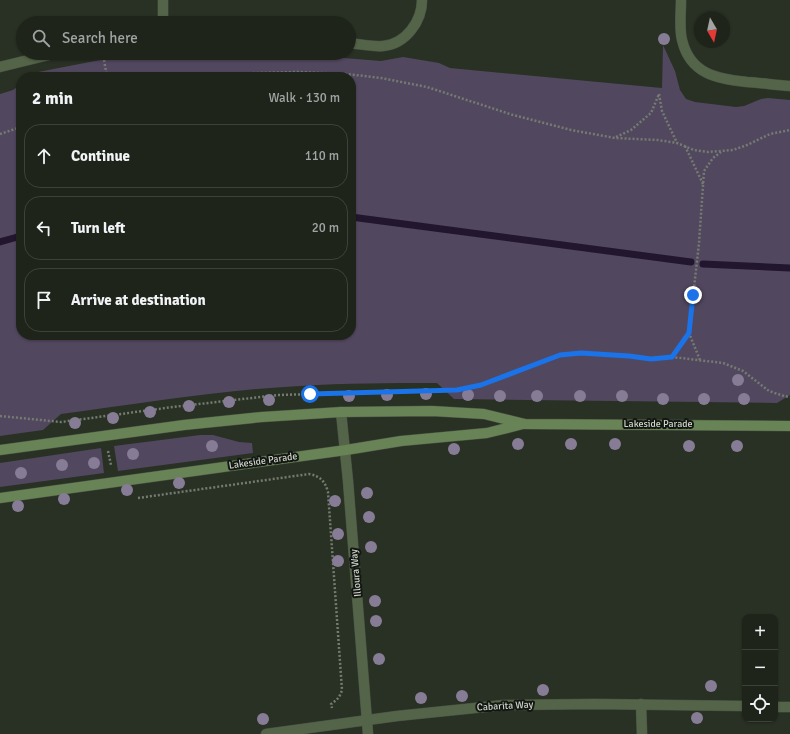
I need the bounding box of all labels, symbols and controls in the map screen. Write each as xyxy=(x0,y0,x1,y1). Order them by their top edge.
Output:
north arrow xyxy=(694,12,730,48)
search box xyxy=(16,16,356,60)
icon: search xyxy=(30,27,52,49)
text: Search here xyxy=(62,29,138,47)
text: 2 min xyxy=(32,88,73,109)
text: Walk · 130 m xyxy=(269,90,340,106)
icon: ahead xyxy=(33,145,55,167)
text: Continue xyxy=(71,147,130,165)
text: 110 m xyxy=(305,148,339,164)
icon: left xyxy=(33,217,55,239)
text: Turn left xyxy=(71,219,125,237)
text: 20 m xyxy=(312,220,339,236)
route end xyxy=(684,286,702,304)
icon: arrive xyxy=(33,289,55,311)
text: Arrive at destination xyxy=(71,291,206,309)
route start xyxy=(301,385,319,403)
street label: Lakeside Parade xyxy=(623,418,693,430)
street label: Lakeside Parade xyxy=(228,450,298,472)
street label: Illoura Way xyxy=(348,548,364,597)
map controls xyxy=(742,614,778,722)
button: + xyxy=(742,614,778,650)
button: − xyxy=(742,650,778,686)
button: locate xyxy=(742,686,778,722)
street label: Cabarita Way xyxy=(477,699,534,713)

